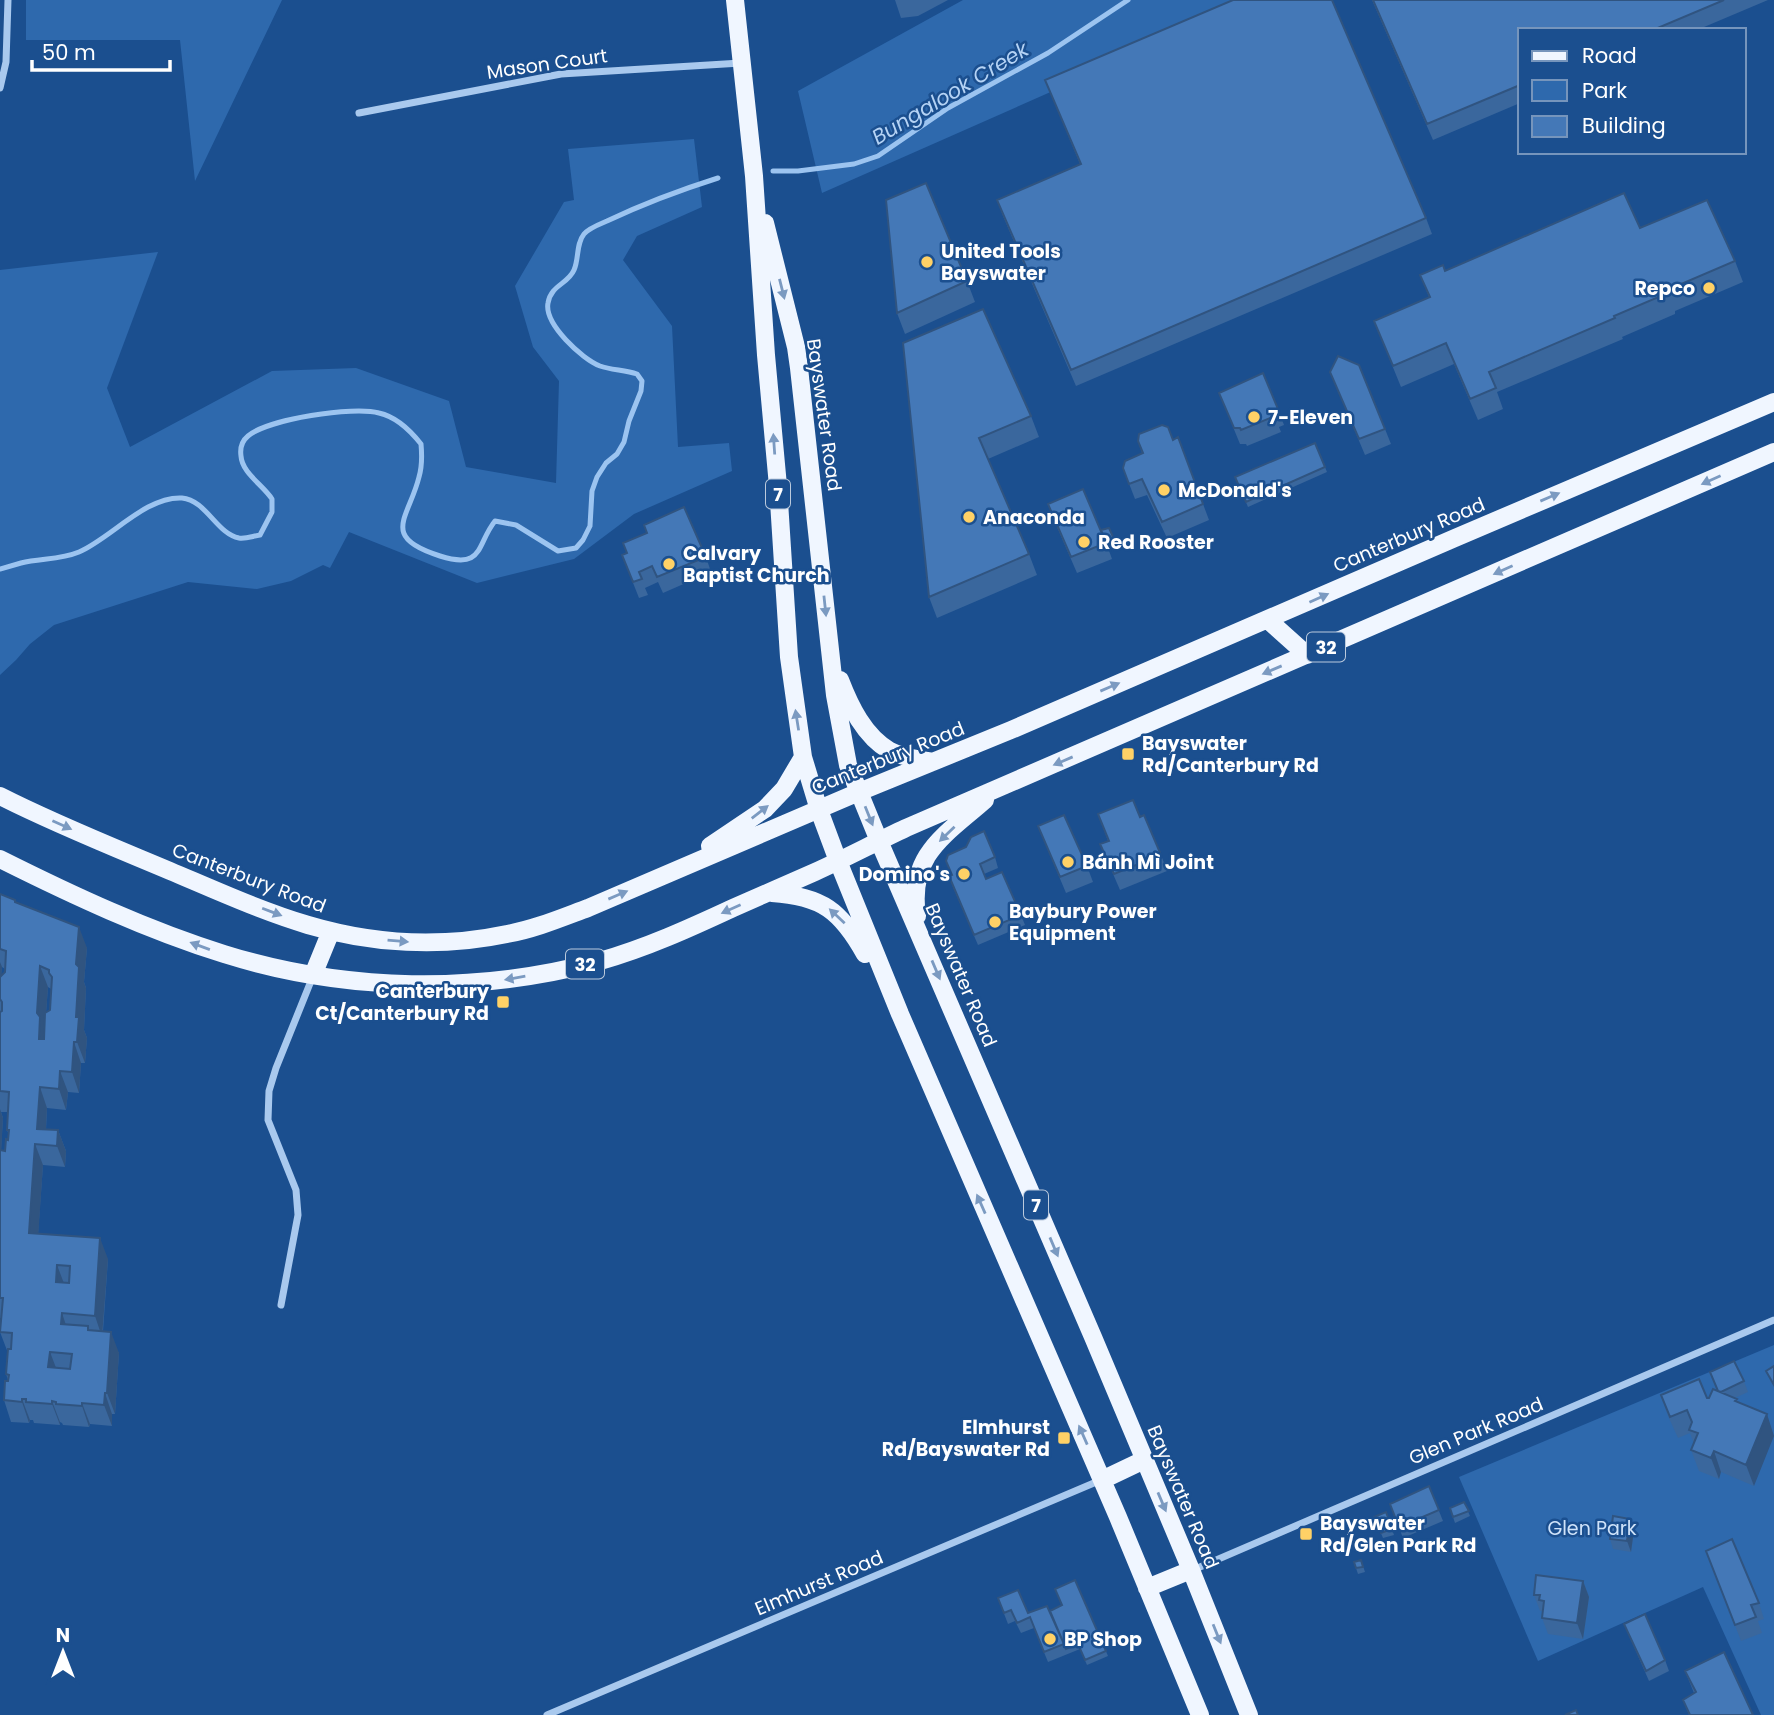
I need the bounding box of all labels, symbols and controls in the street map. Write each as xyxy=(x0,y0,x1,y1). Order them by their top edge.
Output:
scale bar xyxy=(32,28,170,72)
legend xyxy=(1518,28,1746,154)
water label: Bungalook Creek xyxy=(866,34,1035,151)
text: 50 m xyxy=(42,38,96,67)
text: Road xyxy=(1582,41,1637,70)
street label: Mason Court xyxy=(485,42,609,86)
text: Park xyxy=(1582,76,1627,105)
text: Building xyxy=(1582,111,1666,140)
place label: United Tools Bayswater xyxy=(941,238,1061,287)
marker: United Tools Bayswater xyxy=(919,254,935,270)
place label: Repco xyxy=(1634,275,1695,302)
one-way arrow xyxy=(776,279,787,301)
marker: Repco xyxy=(1701,280,1717,296)
street label: Bayswater Road xyxy=(800,337,848,493)
place label: 7-Eleven xyxy=(1268,404,1353,431)
marker: 7-Eleven xyxy=(1246,409,1262,425)
one-way arrow xyxy=(768,433,779,455)
one-way arrow xyxy=(1701,474,1722,485)
place label: McDonald's xyxy=(1178,477,1292,504)
road number: 7 xyxy=(766,480,790,508)
marker: McDonald's xyxy=(1156,482,1172,498)
street label: Canterbury Road xyxy=(1329,491,1489,579)
one-way arrow xyxy=(1540,492,1561,503)
place label: Anaconda xyxy=(983,504,1085,531)
marker: Anaconda xyxy=(961,509,977,525)
place label: Red Rooster xyxy=(1098,529,1214,556)
marker: Red Rooster xyxy=(1076,534,1092,550)
place label: Calvary Baptist Church xyxy=(683,540,830,589)
marker: Calvary Baptist Church xyxy=(661,556,677,572)
one-way arrow xyxy=(1492,565,1513,576)
one-way arrow xyxy=(1308,592,1329,603)
one-way arrow xyxy=(820,595,831,617)
road number: 32 xyxy=(1307,632,1345,662)
one-way arrow xyxy=(1261,665,1282,676)
one-way arrow xyxy=(1099,682,1120,693)
one-way arrow xyxy=(791,709,802,731)
street label: Canterbury Road xyxy=(808,715,968,801)
place label: Bayswater Rd/Canterbury Rd xyxy=(1142,730,1319,779)
marker: Bayswater Rd/Canterbury Rd xyxy=(1120,746,1136,762)
one-way arrow xyxy=(1053,755,1073,767)
one-way arrow xyxy=(751,805,769,819)
one-way arrow xyxy=(864,806,875,827)
one-way arrow xyxy=(51,820,72,831)
one-way arrow xyxy=(939,826,956,842)
street label: Canterbury Road xyxy=(168,836,330,920)
place label: Bánh Mì Joint xyxy=(1082,849,1214,876)
marker: Bánh Mì Joint xyxy=(1060,854,1076,870)
place label: Domino's xyxy=(859,861,950,888)
marker: Domino's xyxy=(956,866,972,882)
one-way arrow xyxy=(608,889,628,901)
place label: Baybury Power Equipment xyxy=(1009,898,1157,947)
street label: Bayswater Road xyxy=(919,899,1003,1051)
one-way arrow xyxy=(721,903,741,915)
one-way arrow xyxy=(262,907,283,918)
one-way arrow xyxy=(829,909,846,925)
marker: Baybury Power Equipment xyxy=(987,914,1003,930)
one-way arrow xyxy=(387,936,409,947)
one-way arrow xyxy=(190,940,211,951)
road number: 32 xyxy=(566,950,604,979)
one-way arrow xyxy=(931,960,942,981)
one-way arrow xyxy=(504,972,526,983)
place label: Canterbury Ct/Canterbury Rd xyxy=(315,978,490,1027)
marker: Canterbury Ct/Canterbury Rd xyxy=(495,994,511,1010)
road number: 7 xyxy=(1024,1190,1048,1220)
one-way arrow xyxy=(975,1194,987,1214)
one-way arrow xyxy=(1048,1237,1060,1257)
street label: Glen Park Road xyxy=(1405,1391,1547,1471)
place label: Elmhurst Rd/Bayswater Rd xyxy=(882,1414,1050,1463)
street label: Bayswater Road xyxy=(1141,1421,1225,1573)
one-way arrow xyxy=(1077,1424,1088,1445)
marker: Elmhurst Rd/Bayswater Rd xyxy=(1056,1430,1072,1446)
one-way arrow xyxy=(1156,1492,1167,1513)
place label: Bayswater Rd/Glen Park Rd xyxy=(1320,1510,1476,1559)
park label: Glen Park xyxy=(1547,1515,1637,1542)
marker: Bayswater Rd/Glen Park Rd xyxy=(1298,1526,1314,1542)
street label: Elmhurst Road xyxy=(751,1544,887,1622)
north arrow xyxy=(28,1617,98,1687)
text: N xyxy=(56,1622,70,1649)
one-way arrow xyxy=(1211,1623,1222,1644)
place label: BP Shop xyxy=(1064,1626,1142,1653)
marker: BP Shop xyxy=(1042,1631,1058,1647)

